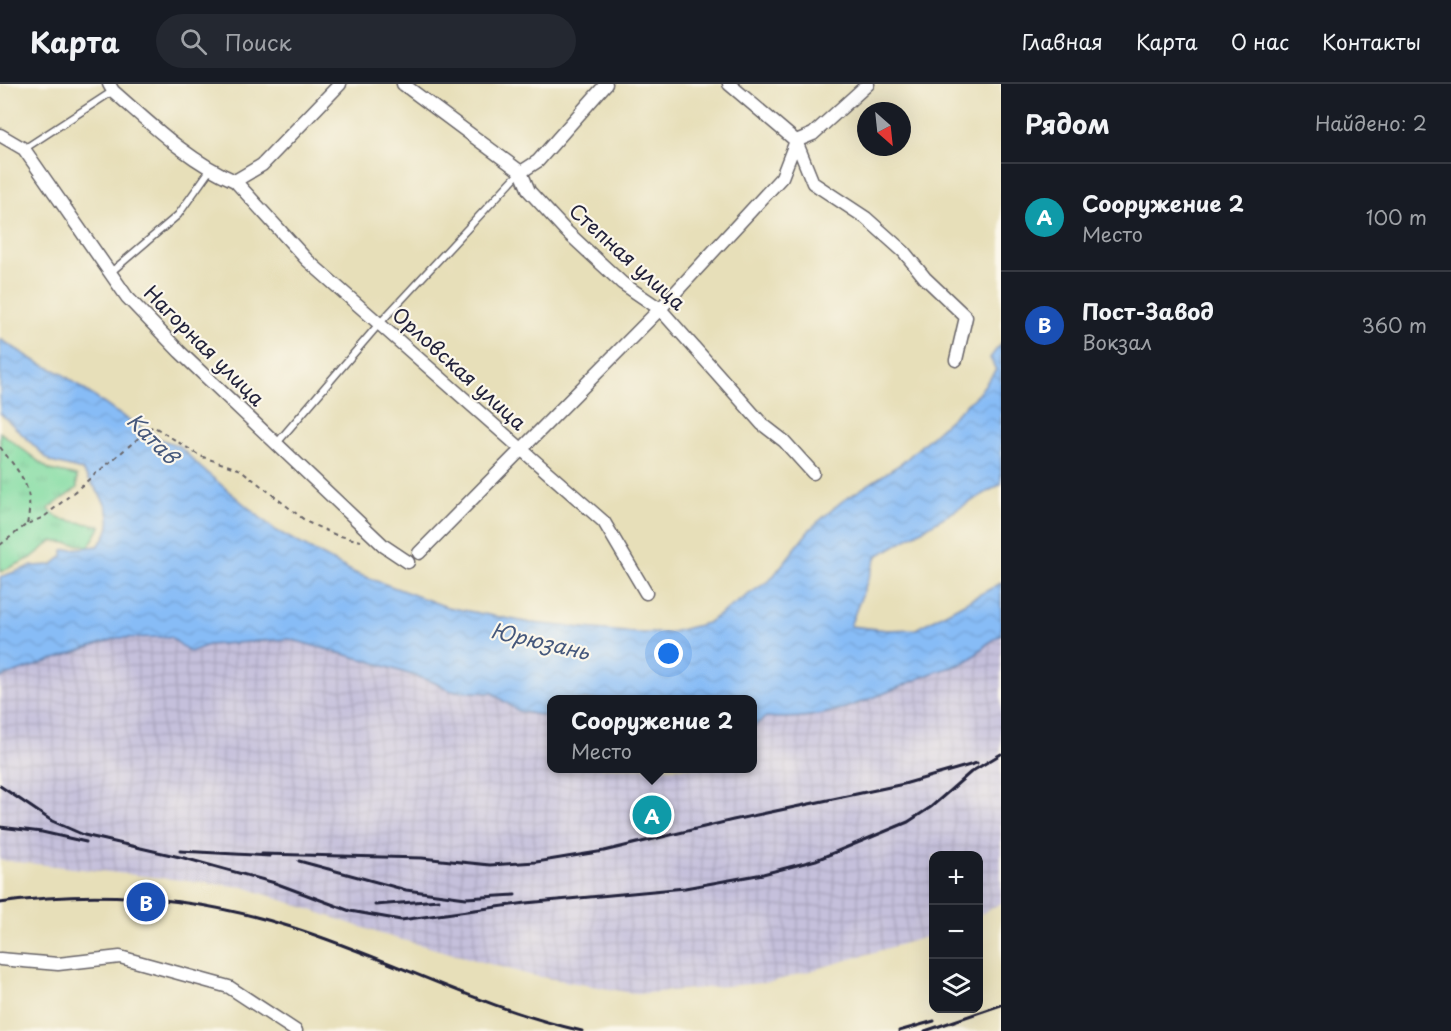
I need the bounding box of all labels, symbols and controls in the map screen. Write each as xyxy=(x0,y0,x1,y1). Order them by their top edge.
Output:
search box xyxy=(156,14,576,68)
text: Карта xyxy=(30,20,120,63)
icon: search xyxy=(177,25,210,58)
text: Поиск xyxy=(225,25,292,58)
text: Главная xyxy=(1022,25,1103,57)
text: Карта xyxy=(1136,25,1198,57)
text: О нас xyxy=(1231,25,1289,57)
text: Контакты xyxy=(1322,25,1421,57)
north arrow xyxy=(857,102,911,156)
text: Рядом xyxy=(1025,104,1110,143)
text: Найдено: 2 xyxy=(1315,108,1427,138)
text: Сооружение 2 xyxy=(1082,186,1244,219)
street label: Степная улица xyxy=(563,196,693,317)
text: A xyxy=(1037,202,1052,232)
text: 100 m xyxy=(1366,202,1427,232)
text: Место xyxy=(1082,219,1143,249)
street label: Нагорная улица xyxy=(137,278,272,413)
text: Пост-Завод xyxy=(1082,294,1214,327)
street label: Орловская улица xyxy=(386,300,534,437)
text: B xyxy=(1038,310,1051,340)
text: 360 m xyxy=(1361,310,1427,340)
text: Вокзал xyxy=(1082,327,1152,357)
water label: Катав xyxy=(120,405,188,473)
water label: Юрюзань xyxy=(488,613,594,667)
your location xyxy=(654,639,683,668)
popup xyxy=(547,695,757,773)
text: Сооружение 2 xyxy=(571,703,733,736)
text: Место xyxy=(571,736,632,766)
pin: A xyxy=(632,792,672,838)
map controls xyxy=(929,851,983,1013)
button: + xyxy=(929,851,983,905)
pin: B xyxy=(126,880,166,924)
button: − xyxy=(929,905,983,959)
button: layers xyxy=(929,959,983,1013)

